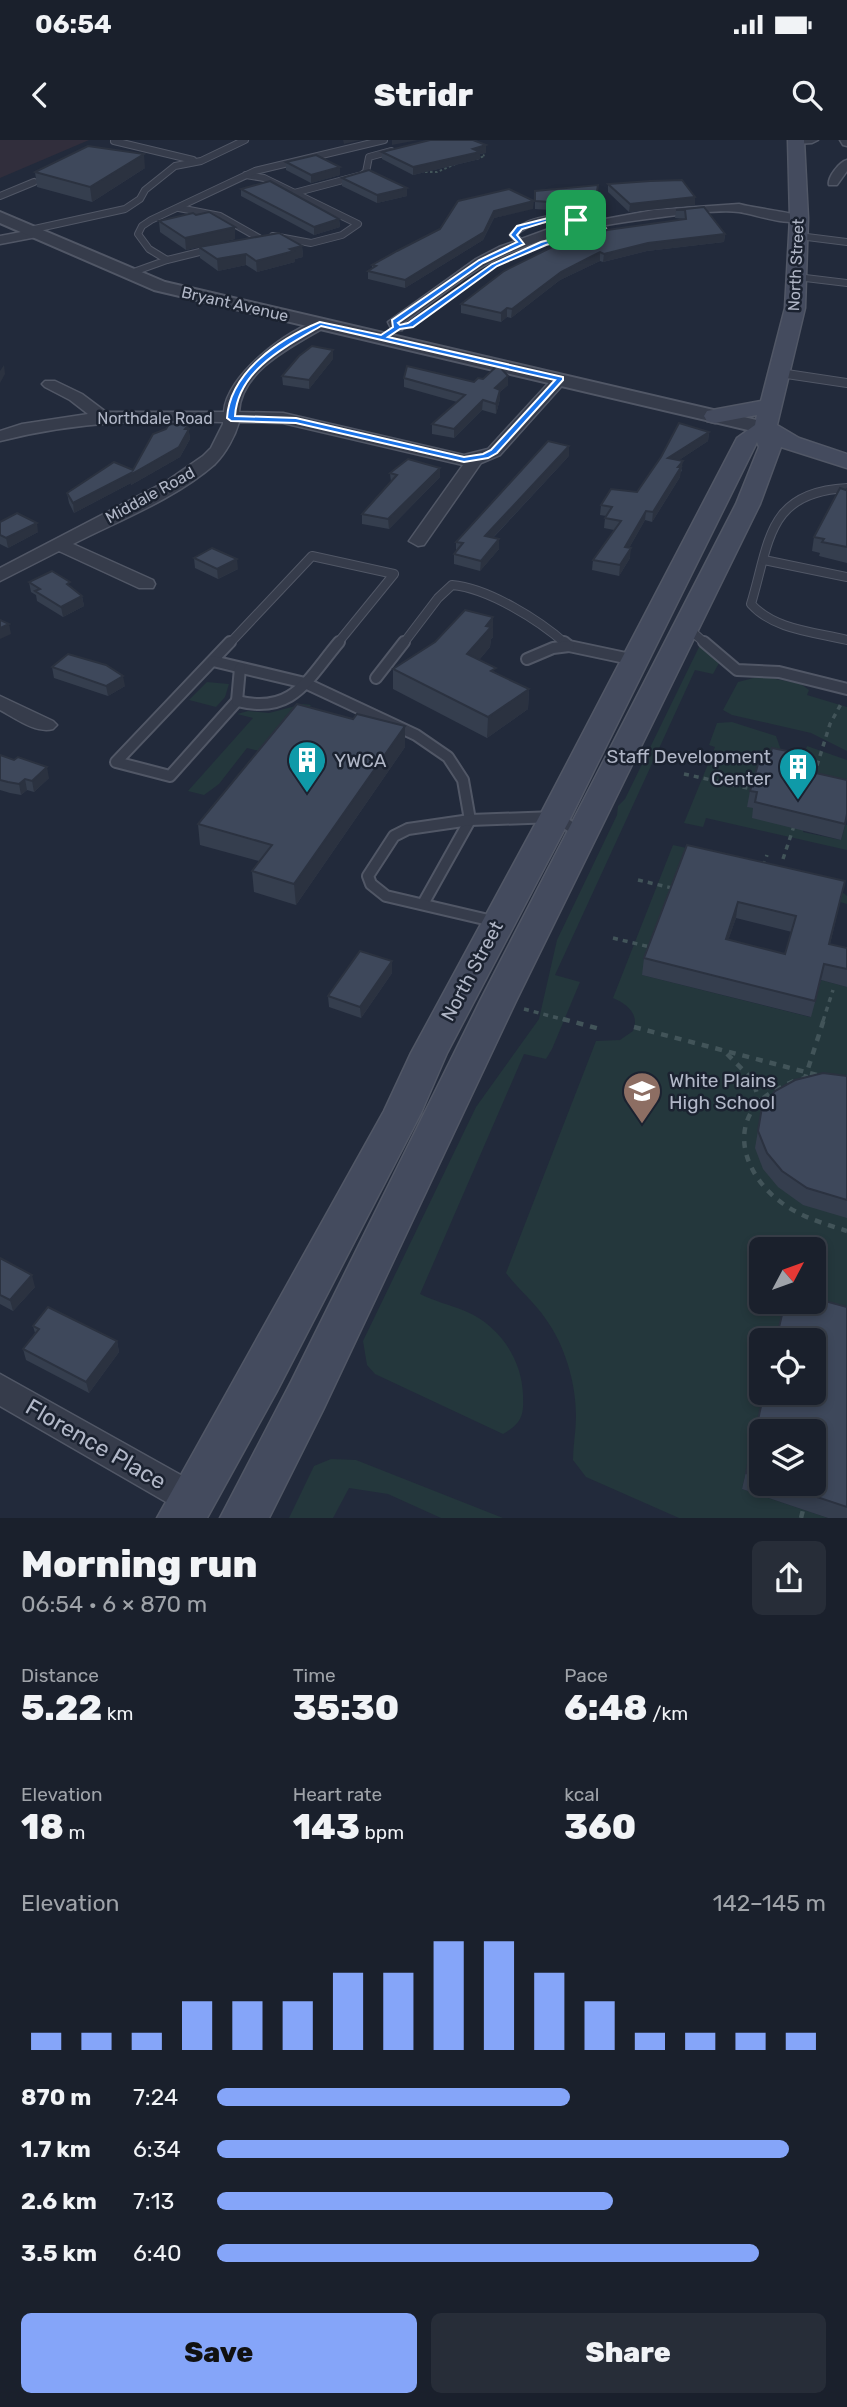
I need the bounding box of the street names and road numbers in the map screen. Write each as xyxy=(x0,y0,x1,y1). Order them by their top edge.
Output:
street label: North Street xyxy=(784,218,808,312)
street label: Bryant Avenue xyxy=(180,282,291,326)
street label: Northdale Road xyxy=(97,409,213,428)
street label: Middale Road xyxy=(102,463,198,527)
street label: North Street xyxy=(436,917,508,1025)
street label: Florence Place xyxy=(21,1393,171,1495)

